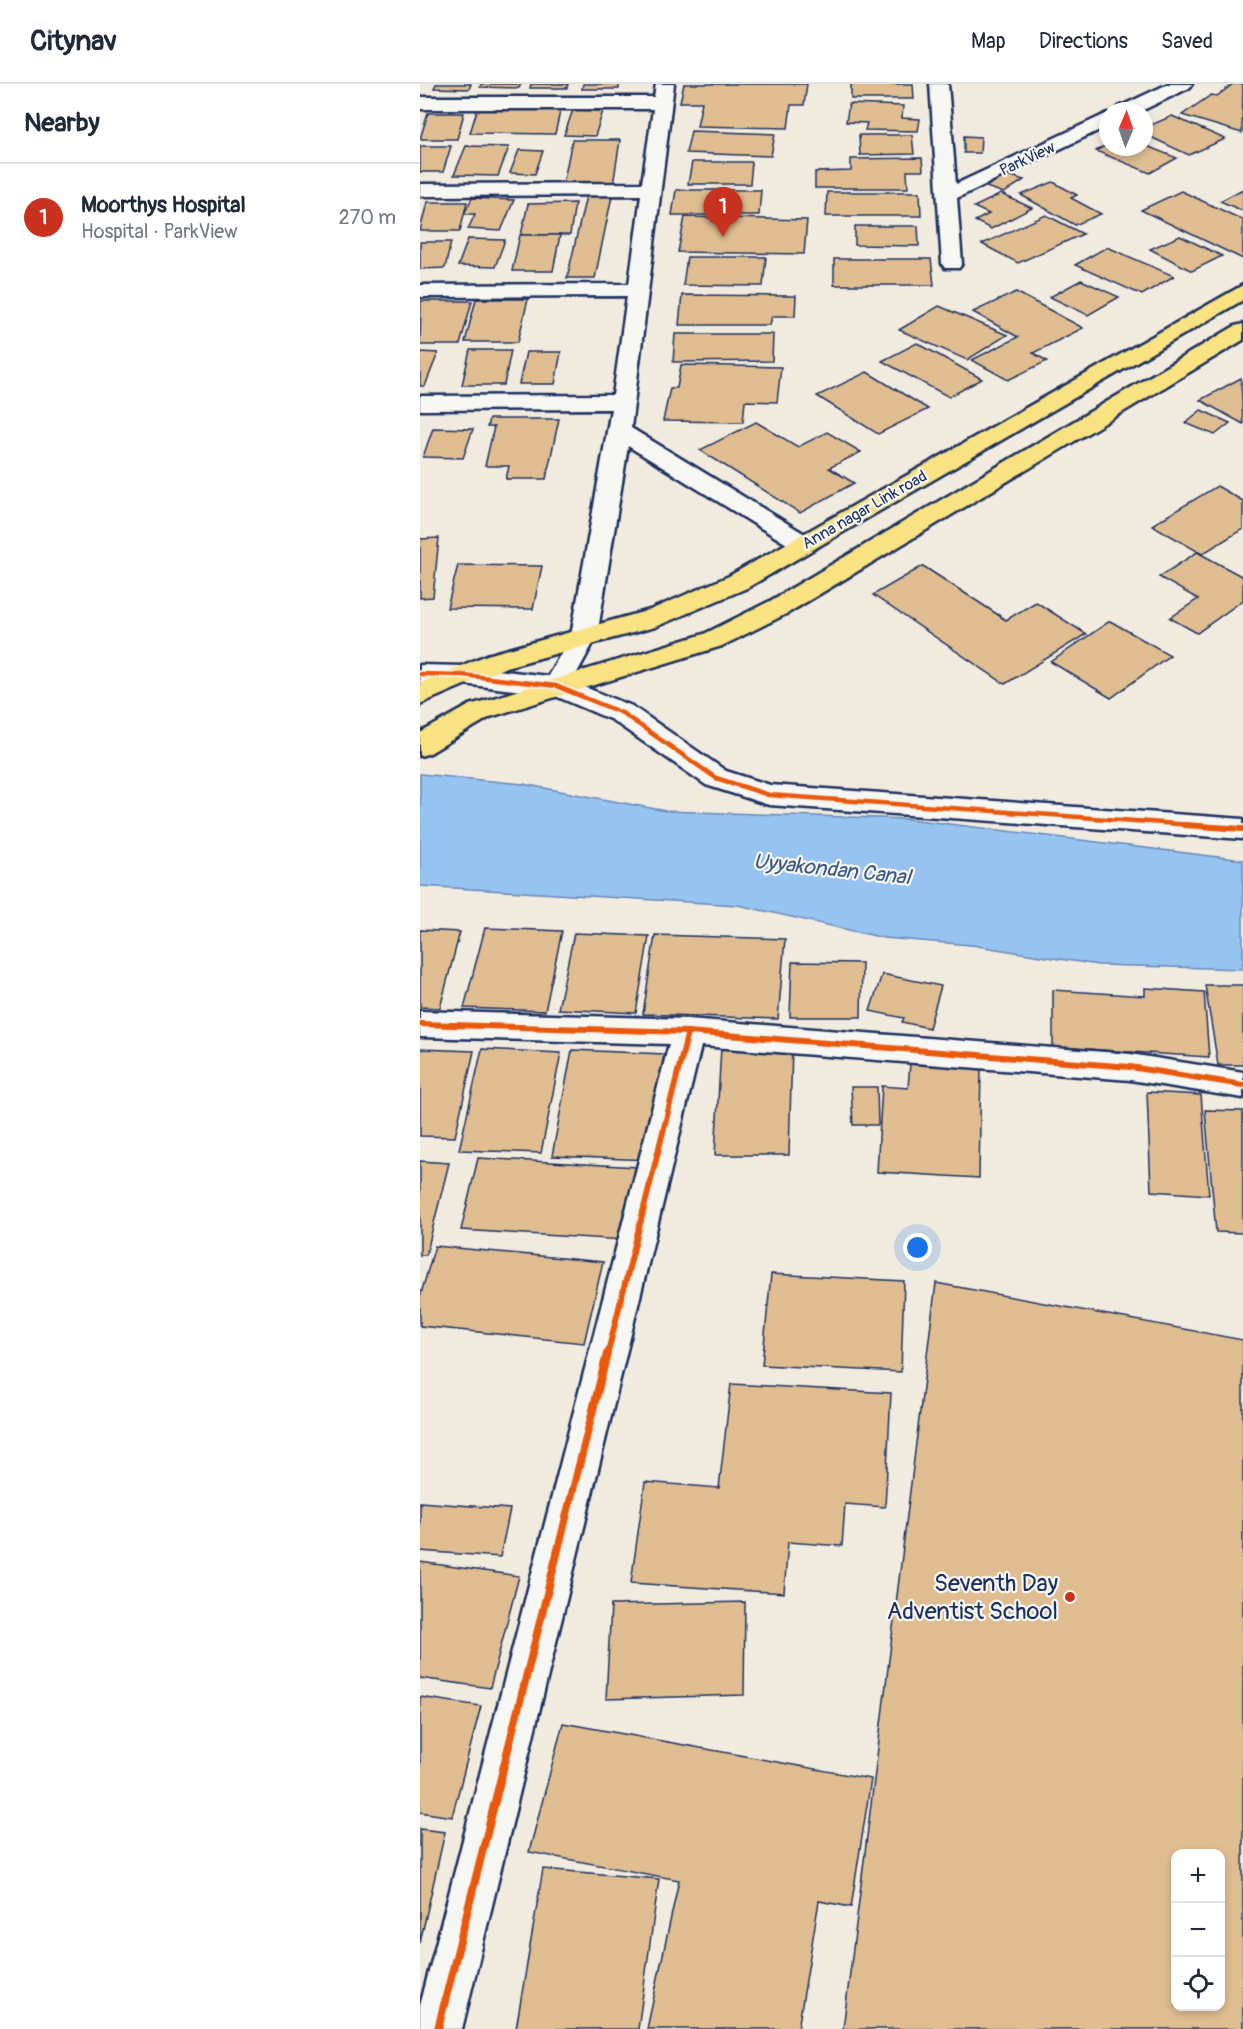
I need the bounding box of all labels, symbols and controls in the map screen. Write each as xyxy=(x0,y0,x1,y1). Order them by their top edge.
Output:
text: Citynav xyxy=(30,24,117,59)
text: Map xyxy=(971,28,1006,55)
text: Directions xyxy=(1039,28,1128,55)
text: Saved xyxy=(1161,28,1213,55)
north arrow xyxy=(1099,102,1153,156)
text: Nearby xyxy=(24,107,100,139)
street label: ParkView xyxy=(996,137,1059,180)
pin: 1 xyxy=(704,188,742,237)
text: Moorthys Hospital xyxy=(81,191,246,219)
text: 1 xyxy=(40,205,47,230)
text: 270 m xyxy=(338,205,396,230)
text: Hospital · ParkView xyxy=(81,219,238,244)
street label: Anna nagar Link road xyxy=(799,466,930,554)
water label: Uyyakondan Canal xyxy=(752,848,914,891)
your location xyxy=(903,1233,932,1262)
place label: Seventh Day Adventist School xyxy=(887,1569,1058,1626)
marker: Seventh Day Adventist School xyxy=(1063,1590,1077,1604)
map controls xyxy=(1171,1849,1225,2011)
button: + xyxy=(1171,1849,1225,1903)
button: − xyxy=(1171,1903,1225,1957)
button: locate xyxy=(1171,1957,1225,2011)

